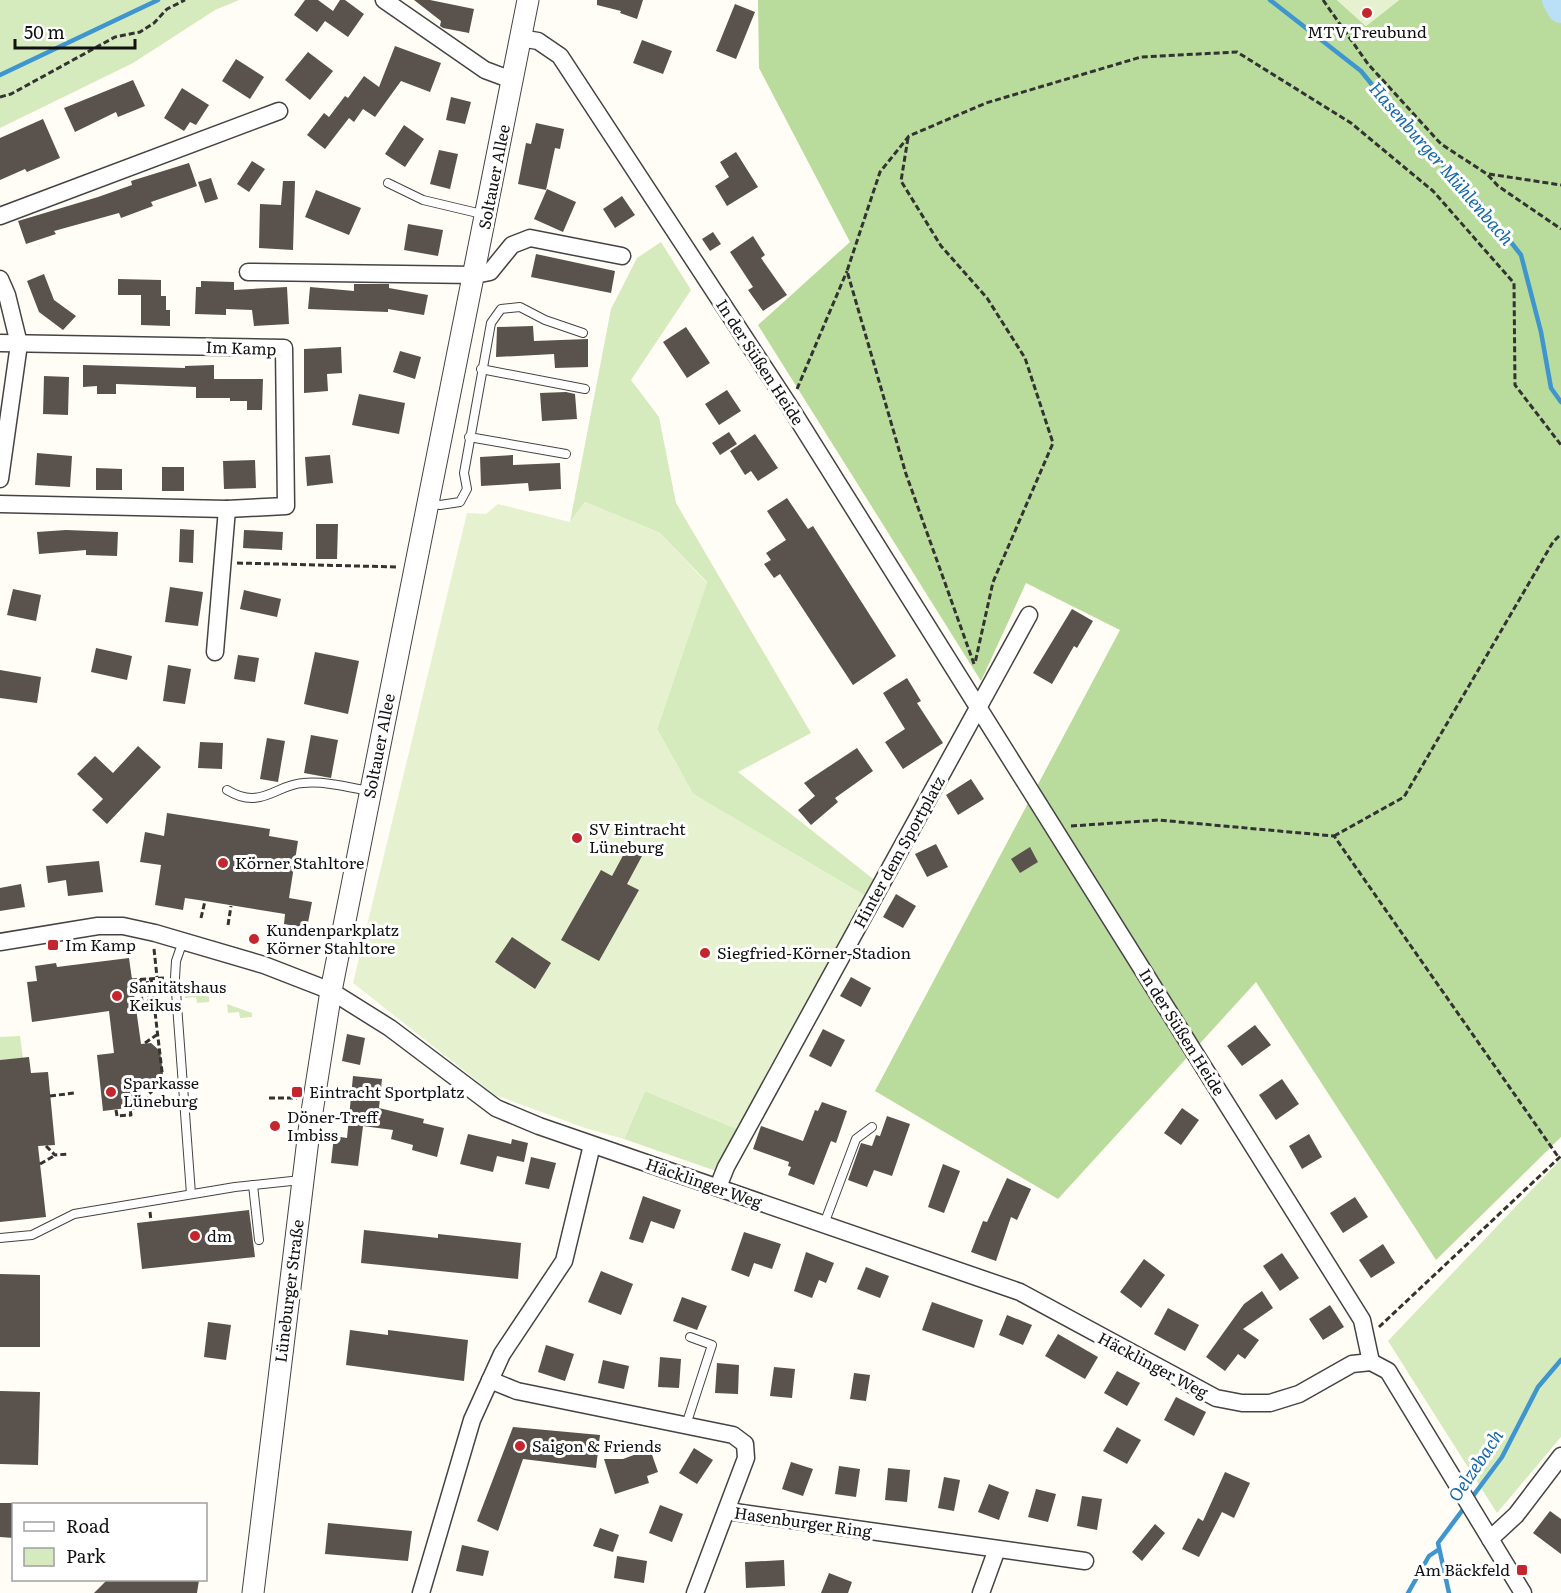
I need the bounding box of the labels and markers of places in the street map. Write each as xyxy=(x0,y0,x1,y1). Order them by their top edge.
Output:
marker: MTV Treubund xyxy=(1360,6,1374,20)
place label: MTV Treubund xyxy=(1307,19,1427,43)
place label: SV Eintracht Lüneburg xyxy=(589,816,686,858)
marker: SV Eintracht Lüneburg xyxy=(570,831,584,845)
place label: Körner Stahltore xyxy=(235,850,364,874)
marker: Körner Stahltore xyxy=(216,856,230,870)
place label: Kundenparkplatz Körner Stahltore xyxy=(266,917,399,959)
place label: Im Kamp xyxy=(65,932,136,956)
marker: Kundenparkplatz Körner Stahltore xyxy=(247,932,261,946)
marker: Im Kamp xyxy=(46,938,60,952)
place label: Siegfried-Körner-Stadion xyxy=(717,940,911,964)
marker: Siegfried-Körner-Stadion xyxy=(698,946,712,960)
place label: Sanitätshaus Keikus xyxy=(129,974,226,1016)
marker: Sanitätshaus Keikus xyxy=(110,989,124,1003)
place label: Sparkasse Lüneburg xyxy=(123,1070,199,1112)
place label: Eintracht Sportplatz xyxy=(309,1079,464,1103)
marker: Sparkasse Lüneburg xyxy=(104,1085,118,1099)
marker: Eintracht Sportplatz xyxy=(290,1085,304,1099)
place label: Döner-Treff Imbiss xyxy=(287,1104,379,1146)
marker: Döner-Treff Imbiss xyxy=(268,1119,282,1133)
place label: dm xyxy=(207,1223,233,1247)
marker: dm xyxy=(188,1229,202,1243)
place label: Saigon & Friends xyxy=(532,1433,661,1457)
marker: Saigon & Friends xyxy=(513,1439,527,1453)
place label: Am Bäckfeld xyxy=(1414,1557,1510,1581)
marker: Am Bäckfeld xyxy=(1515,1563,1529,1577)

